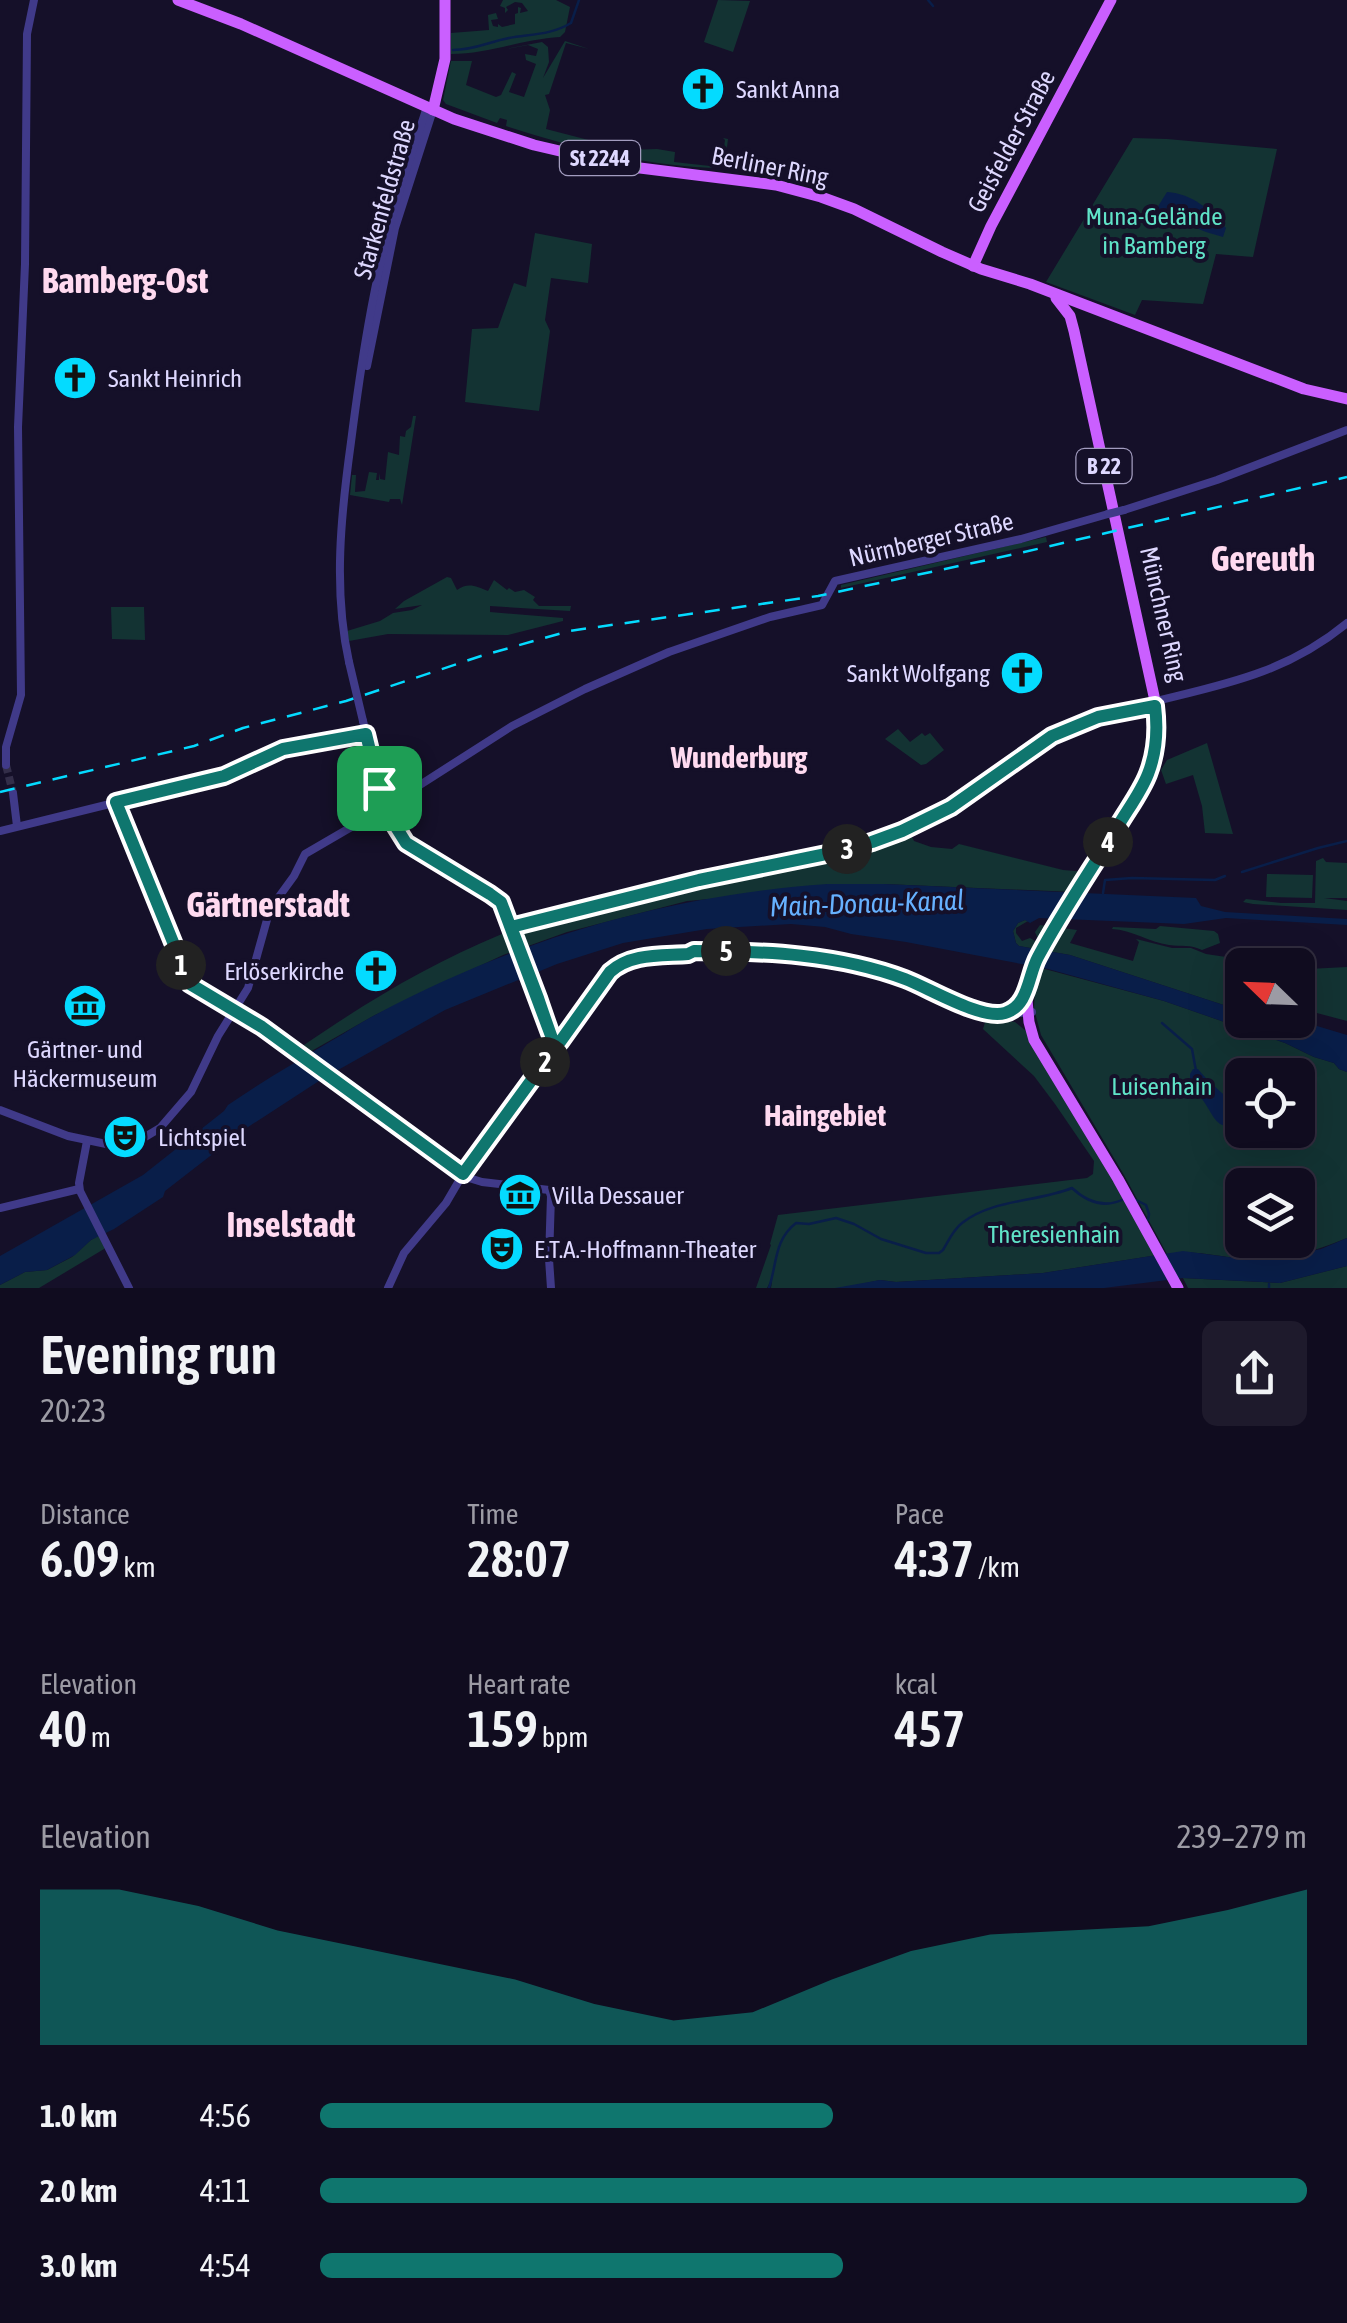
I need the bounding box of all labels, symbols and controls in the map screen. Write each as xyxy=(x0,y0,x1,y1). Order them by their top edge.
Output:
street label: Geisfelder Straße xyxy=(962,65,1060,217)
church icon: Sankt Anna xyxy=(680,66,726,112)
place label: Sankt Anna xyxy=(736,75,840,103)
street label: Starkenfeldstraße xyxy=(348,116,420,282)
road number: St 2244 xyxy=(560,141,640,175)
street label: Berliner Ring xyxy=(709,141,831,191)
park label: Muna-Gelände in Bamberg xyxy=(1085,202,1223,259)
district label: Bamberg-Ost xyxy=(42,260,208,300)
church icon: Sankt Heinrich xyxy=(52,355,98,401)
place label: Sankt Heinrich xyxy=(108,364,242,392)
road number: B 22 xyxy=(1076,449,1132,483)
street label: Nürnberger Straße xyxy=(846,506,1016,572)
district label: Gereuth xyxy=(1211,538,1315,578)
street label: Münchner Ring xyxy=(1135,544,1193,684)
church icon: Sankt Wolfgang xyxy=(999,650,1045,696)
place label: Sankt Wolfgang xyxy=(847,659,990,687)
district label: Wunderburg xyxy=(670,740,807,774)
pin xyxy=(337,746,422,831)
icon: arrive xyxy=(352,761,407,816)
pin: 4 xyxy=(1083,817,1133,867)
pin: 3 xyxy=(822,824,872,874)
text: 4 xyxy=(1101,826,1115,858)
text: 3 xyxy=(840,833,854,865)
district label: Gärtnerstadt xyxy=(186,884,350,924)
water label: Main-Donau-Kanal xyxy=(769,884,965,922)
pin: 5 xyxy=(701,926,751,976)
text: 5 xyxy=(719,935,733,967)
pin: 1 xyxy=(156,940,206,990)
church icon: Erlöserkirche xyxy=(353,948,399,994)
north arrow xyxy=(1225,948,1315,1038)
map controls xyxy=(1225,948,1315,1258)
text: 1 xyxy=(174,949,188,981)
place label: Erlöserkirche xyxy=(224,957,344,985)
museum icon: Gärtner- und Häckermuseum xyxy=(62,983,108,1029)
place label: Gärtner- und Häckermuseum xyxy=(13,1035,157,1092)
pin: 2 xyxy=(520,1037,570,1087)
text: 2 xyxy=(538,1046,552,1078)
button: locate xyxy=(1225,1058,1315,1148)
park label: Luisenhain xyxy=(1111,1072,1213,1100)
district label: Haingebiet xyxy=(764,1098,886,1132)
theatre icon: Lichtspiel xyxy=(102,1114,148,1160)
place label: Lichtspiel xyxy=(158,1123,247,1151)
button: layers xyxy=(1225,1168,1315,1258)
museum icon: Villa Dessauer xyxy=(497,1172,543,1218)
place label: Villa Dessauer xyxy=(552,1181,684,1209)
district label: Inselstadt xyxy=(227,1204,355,1244)
park label: Theresienhain xyxy=(988,1220,1120,1248)
theatre icon: E.T.A.-Hoffmann-Theater xyxy=(479,1226,525,1272)
place label: E.T.A.-Hoffmann-Theater xyxy=(534,1235,757,1263)
button: share xyxy=(1202,1321,1307,1426)
text: Evening run xyxy=(40,1323,277,1386)
text: 20:23 xyxy=(40,1392,107,1429)
text: Distance xyxy=(40,1498,130,1530)
text: Time xyxy=(467,1498,518,1530)
text: Pace xyxy=(895,1498,944,1530)
text: 6.09 xyxy=(40,1530,119,1588)
text: 28:07 xyxy=(467,1530,571,1588)
text: 4:37 xyxy=(895,1530,974,1588)
text: km xyxy=(119,1551,156,1583)
text: /km xyxy=(974,1551,1020,1583)
text: Elevation xyxy=(40,1668,137,1700)
text: Heart rate xyxy=(467,1668,570,1700)
text: kcal xyxy=(895,1668,937,1700)
text: 40 xyxy=(40,1700,87,1758)
text: 159 xyxy=(467,1700,538,1758)
text: 457 xyxy=(895,1700,965,1758)
text: m xyxy=(87,1721,111,1753)
text: bpm xyxy=(538,1721,588,1753)
text: Elevation xyxy=(40,1818,151,1855)
text: 239–279 m xyxy=(1177,1818,1307,1855)
text: 1.0 km xyxy=(40,2097,117,2134)
text: 4:56 xyxy=(200,2097,251,2134)
text: 2.0 km xyxy=(40,2172,117,2209)
text: 4:11 xyxy=(200,2172,251,2209)
text: 3.0 km xyxy=(40,2247,117,2284)
text: 4:54 xyxy=(200,2247,251,2284)

